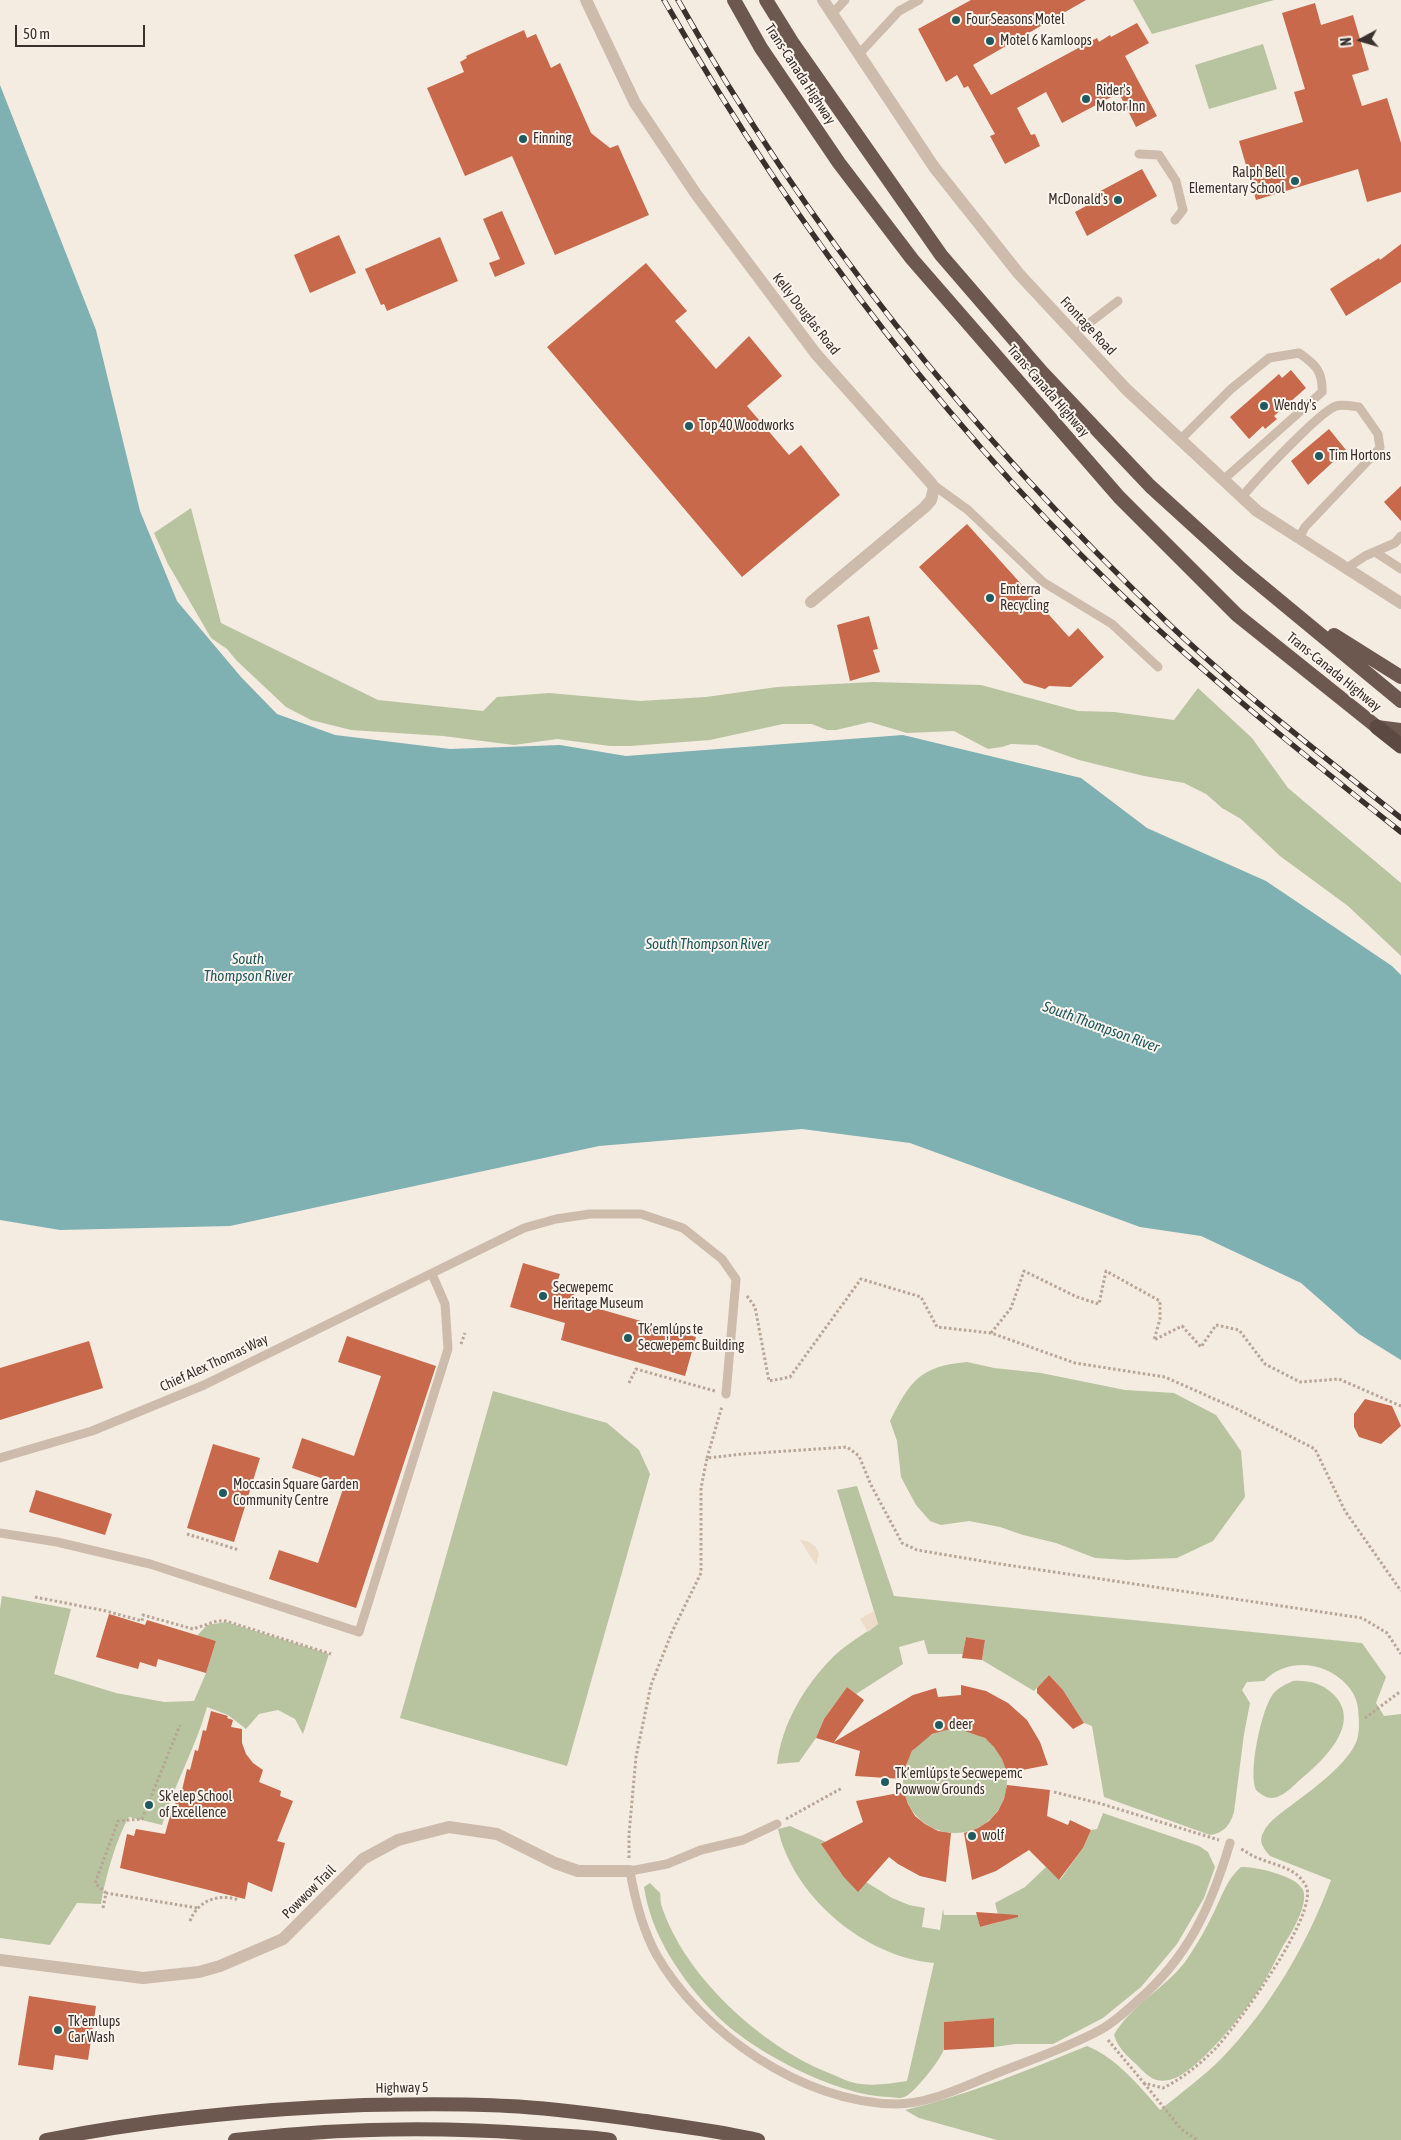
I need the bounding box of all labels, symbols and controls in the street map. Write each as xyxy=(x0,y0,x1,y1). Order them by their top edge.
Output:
place label: Four Seasons Motel xyxy=(966,12,1065,28)
marker: Four Seasons Motel xyxy=(950,14,962,26)
scale bar xyxy=(18,15,148,47)
north arrow xyxy=(1336,15,1386,65)
street label: Trans-Canada Highway xyxy=(761,20,839,128)
text: 50 m xyxy=(23,25,50,42)
place label: Motel 6 Kamloops xyxy=(1000,33,1092,49)
marker: Motel 6 Kamloops xyxy=(984,35,996,47)
text: N xyxy=(1338,37,1354,47)
place label: Rider's Motor Inn xyxy=(1096,83,1146,115)
marker: Rider's Motor Inn xyxy=(1080,93,1092,105)
place label: Finning xyxy=(533,131,571,147)
marker: Finning xyxy=(517,133,529,145)
place label: Ralph Bell Elementary School xyxy=(1189,165,1285,198)
marker: Ralph Bell Elementary School xyxy=(1289,175,1301,187)
place label: McDonald's xyxy=(1048,192,1108,208)
marker: McDonald's xyxy=(1112,194,1124,206)
street label: Kelly Douglas Road xyxy=(769,270,843,358)
street label: Frontage Road xyxy=(1057,293,1119,359)
street label: Trans-Canada Highway xyxy=(1003,341,1093,441)
place label: Wendy's xyxy=(1274,398,1317,414)
marker: Wendy's xyxy=(1258,400,1270,412)
place label: Top 40 Woodworks xyxy=(699,418,794,434)
marker: Top 40 Woodworks xyxy=(683,420,695,432)
place label: Tim Hortons xyxy=(1329,448,1391,464)
marker: Tim Hortons xyxy=(1313,450,1325,462)
place label: Emterra Recycling xyxy=(1000,582,1049,614)
marker: Emterra Recycling xyxy=(984,592,996,604)
street label: Trans-Canada Highway xyxy=(1283,629,1385,715)
water label: South Thompson River xyxy=(646,935,768,953)
water label: South Thompson River xyxy=(204,950,292,985)
water label: South Thompson River xyxy=(1040,998,1162,1056)
place label: Secwepemc Heritage Museum xyxy=(553,1280,644,1312)
marker: Secwepemc Heritage Museum xyxy=(537,1290,549,1302)
place label: Tk’emlúps te Secwe̓pemc Building xyxy=(638,1322,744,1354)
street label: Chief Alex Thomas Way xyxy=(157,1331,271,1395)
marker: Tk’emlúps te Secwe̓pemc Building xyxy=(622,1332,634,1344)
place label: Moccasin Square Garden Community Centre xyxy=(233,1477,359,1510)
marker: Moccasin Square Garden Community Centre xyxy=(217,1487,229,1499)
place label: deer xyxy=(949,1717,972,1733)
marker: deer xyxy=(933,1719,945,1731)
place label: Tk’emlúps te Secwepemc Powwow Grounds xyxy=(895,1766,1022,1798)
marker: Tk’emlúps te Secwepemc Powwow Grounds xyxy=(879,1776,891,1788)
place label: Sk'elep School of Excellence xyxy=(159,1789,232,1821)
marker: Sk'elep School of Excellence xyxy=(143,1799,155,1811)
place label: wolf xyxy=(982,1828,1004,1844)
marker: wolf xyxy=(966,1830,978,1842)
street label: Powwow Trail xyxy=(279,1862,339,1922)
place label: Tk'emlups Car Wash xyxy=(68,2014,120,2046)
marker: Tk'emlups Car Wash xyxy=(52,2024,64,2036)
street label: Highway 5 xyxy=(375,2079,429,2097)

